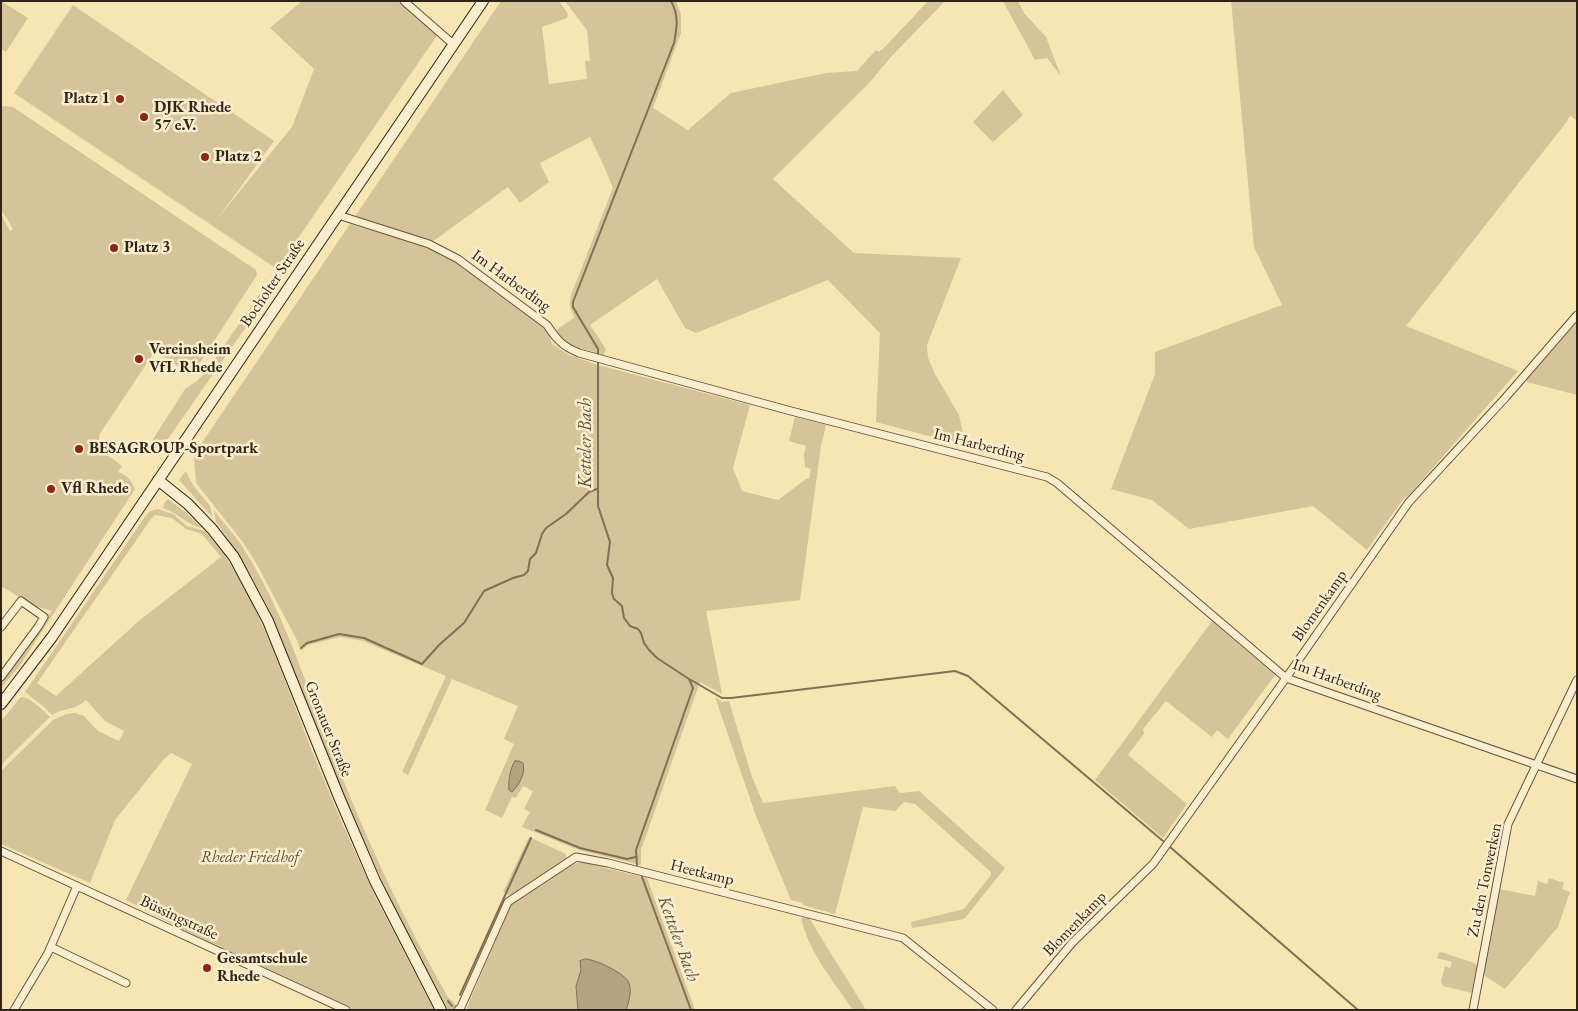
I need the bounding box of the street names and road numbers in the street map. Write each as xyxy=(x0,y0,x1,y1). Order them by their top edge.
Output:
street label: Bocholter Straße xyxy=(237,235,309,331)
street label: Im Harberding xyxy=(468,246,554,316)
street label: Im Harberding xyxy=(932,424,1026,466)
street label: Blomenkamp xyxy=(1288,567,1352,645)
street label: Im Harberding xyxy=(1290,655,1384,705)
street label: Gronauer Straße xyxy=(300,678,356,780)
street label: Zu den Tonwerken xyxy=(1463,821,1507,939)
street label: Heetkamp xyxy=(668,856,736,890)
street label: Blomenkamp xyxy=(1039,888,1111,960)
street label: Büssingstraße xyxy=(137,892,221,944)

